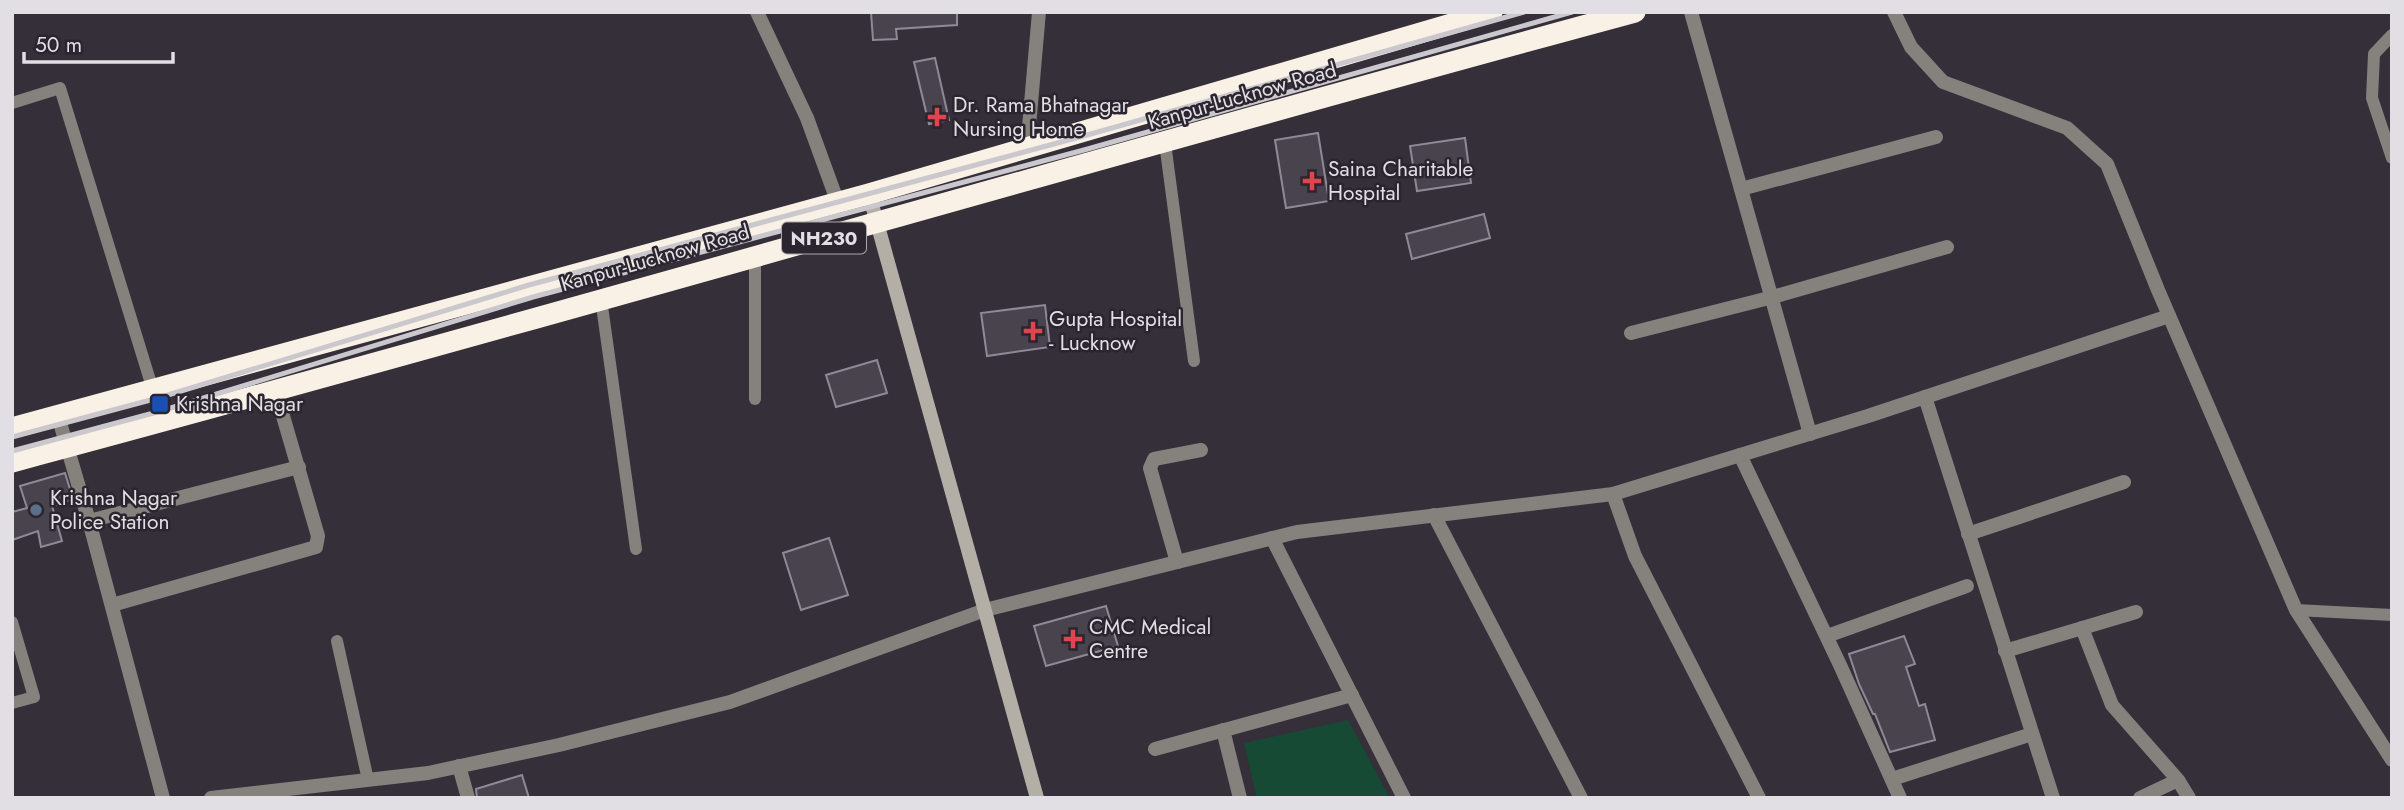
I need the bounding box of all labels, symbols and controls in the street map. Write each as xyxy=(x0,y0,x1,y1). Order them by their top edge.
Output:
scale bar xyxy=(24,21,173,65)
text: 50 m xyxy=(35,30,82,60)
street label: Kanpur-Lucknow Road xyxy=(1144,55,1340,137)
place label: Dr. Rama Bhatnagar Nursing Home xyxy=(953,90,1130,144)
marker: Dr. Rama Bhatnagar Nursing Home xyxy=(927,107,947,127)
place label: Saina Charitable Hospital xyxy=(1328,154,1474,208)
marker: Saina Charitable Hospital xyxy=(1302,171,1322,191)
street label: Kanpur-Lucknow Road xyxy=(557,217,753,299)
road number: NH230 xyxy=(782,222,866,254)
place label: Gupta Hospital - Lucknow xyxy=(1049,304,1182,358)
marker: Gupta Hospital - Lucknow xyxy=(1023,321,1043,341)
place label: Krishna Nagar xyxy=(176,389,304,419)
marker: Krishna Nagar xyxy=(150,394,170,414)
place label: Krishna Nagar Police Station xyxy=(50,483,178,537)
marker: Krishna Nagar Police Station xyxy=(28,502,44,518)
place label: CMC Medical Centre xyxy=(1089,612,1211,666)
marker: CMC Medical Centre xyxy=(1063,629,1083,649)

